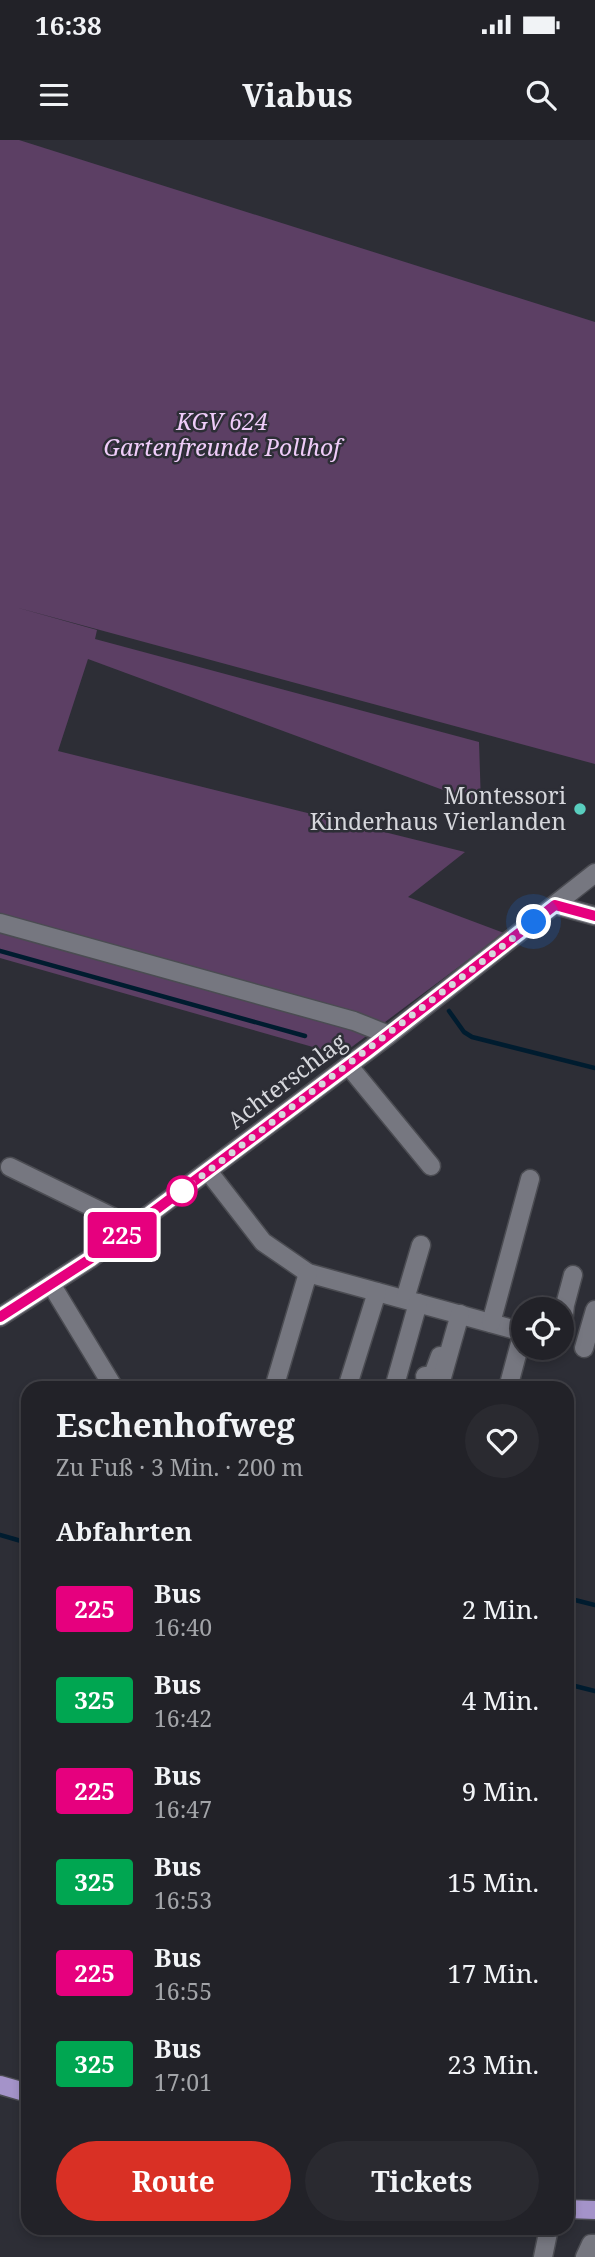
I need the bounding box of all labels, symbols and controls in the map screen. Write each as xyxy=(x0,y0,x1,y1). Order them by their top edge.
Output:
text: 16:38 xyxy=(35,7,102,43)
text: Viabus xyxy=(242,73,353,116)
icon: menu xyxy=(35,76,73,114)
icon: search xyxy=(522,76,560,114)
park label: KGV 624 Gartenfreunde Pollhof xyxy=(104,405,345,463)
place label: Montessori Kinderhaus Vierlanden xyxy=(310,779,567,837)
marker: Montessori Kinderhaus Vierlanden xyxy=(572,801,588,817)
your location xyxy=(516,904,551,939)
street label: Achterschlag xyxy=(220,1024,353,1136)
unlabelled marker xyxy=(167,1176,197,1206)
line badge: 225 xyxy=(82,1212,162,1258)
text: 225 xyxy=(102,1218,142,1251)
map controls xyxy=(511,1297,574,1360)
button: locate xyxy=(511,1297,574,1360)
text: Eschenhofweg xyxy=(56,1402,295,1447)
button: heart xyxy=(465,1404,539,1478)
text: Zu Fuß · 3 Min. · 200 m xyxy=(56,1451,303,1483)
text: Abfahrten xyxy=(56,1513,192,1549)
text: Bus xyxy=(154,1575,201,1611)
text: 2 Min. xyxy=(462,1591,539,1627)
text: 225 xyxy=(74,1592,115,1625)
text: 16:40 xyxy=(154,1611,212,1643)
text: Bus xyxy=(154,1666,201,1702)
text: 4 Min. xyxy=(462,1682,539,1718)
text: 325 xyxy=(74,1683,115,1716)
text: 16:42 xyxy=(154,1702,212,1734)
text: Bus xyxy=(154,1757,201,1793)
text: 9 Min. xyxy=(462,1773,539,1809)
text: 225 xyxy=(74,1774,115,1807)
text: 16:47 xyxy=(154,1793,212,1825)
text: Bus xyxy=(154,1848,201,1884)
text: 15 Min. xyxy=(447,1864,539,1900)
text: 325 xyxy=(74,1865,115,1898)
text: 16:53 xyxy=(154,1884,212,1916)
text: Bus xyxy=(154,1939,201,1975)
text: 17 Min. xyxy=(447,1955,539,1991)
text: 225 xyxy=(74,1956,115,1989)
text: 16:55 xyxy=(154,1975,212,2007)
text: Bus xyxy=(154,2030,201,2066)
text: 23 Min. xyxy=(447,2046,539,2082)
text: 325 xyxy=(74,2047,115,2080)
text: 17:01 xyxy=(154,2066,212,2098)
button: Route xyxy=(56,2141,291,2221)
button: Tickets xyxy=(305,2141,539,2221)

